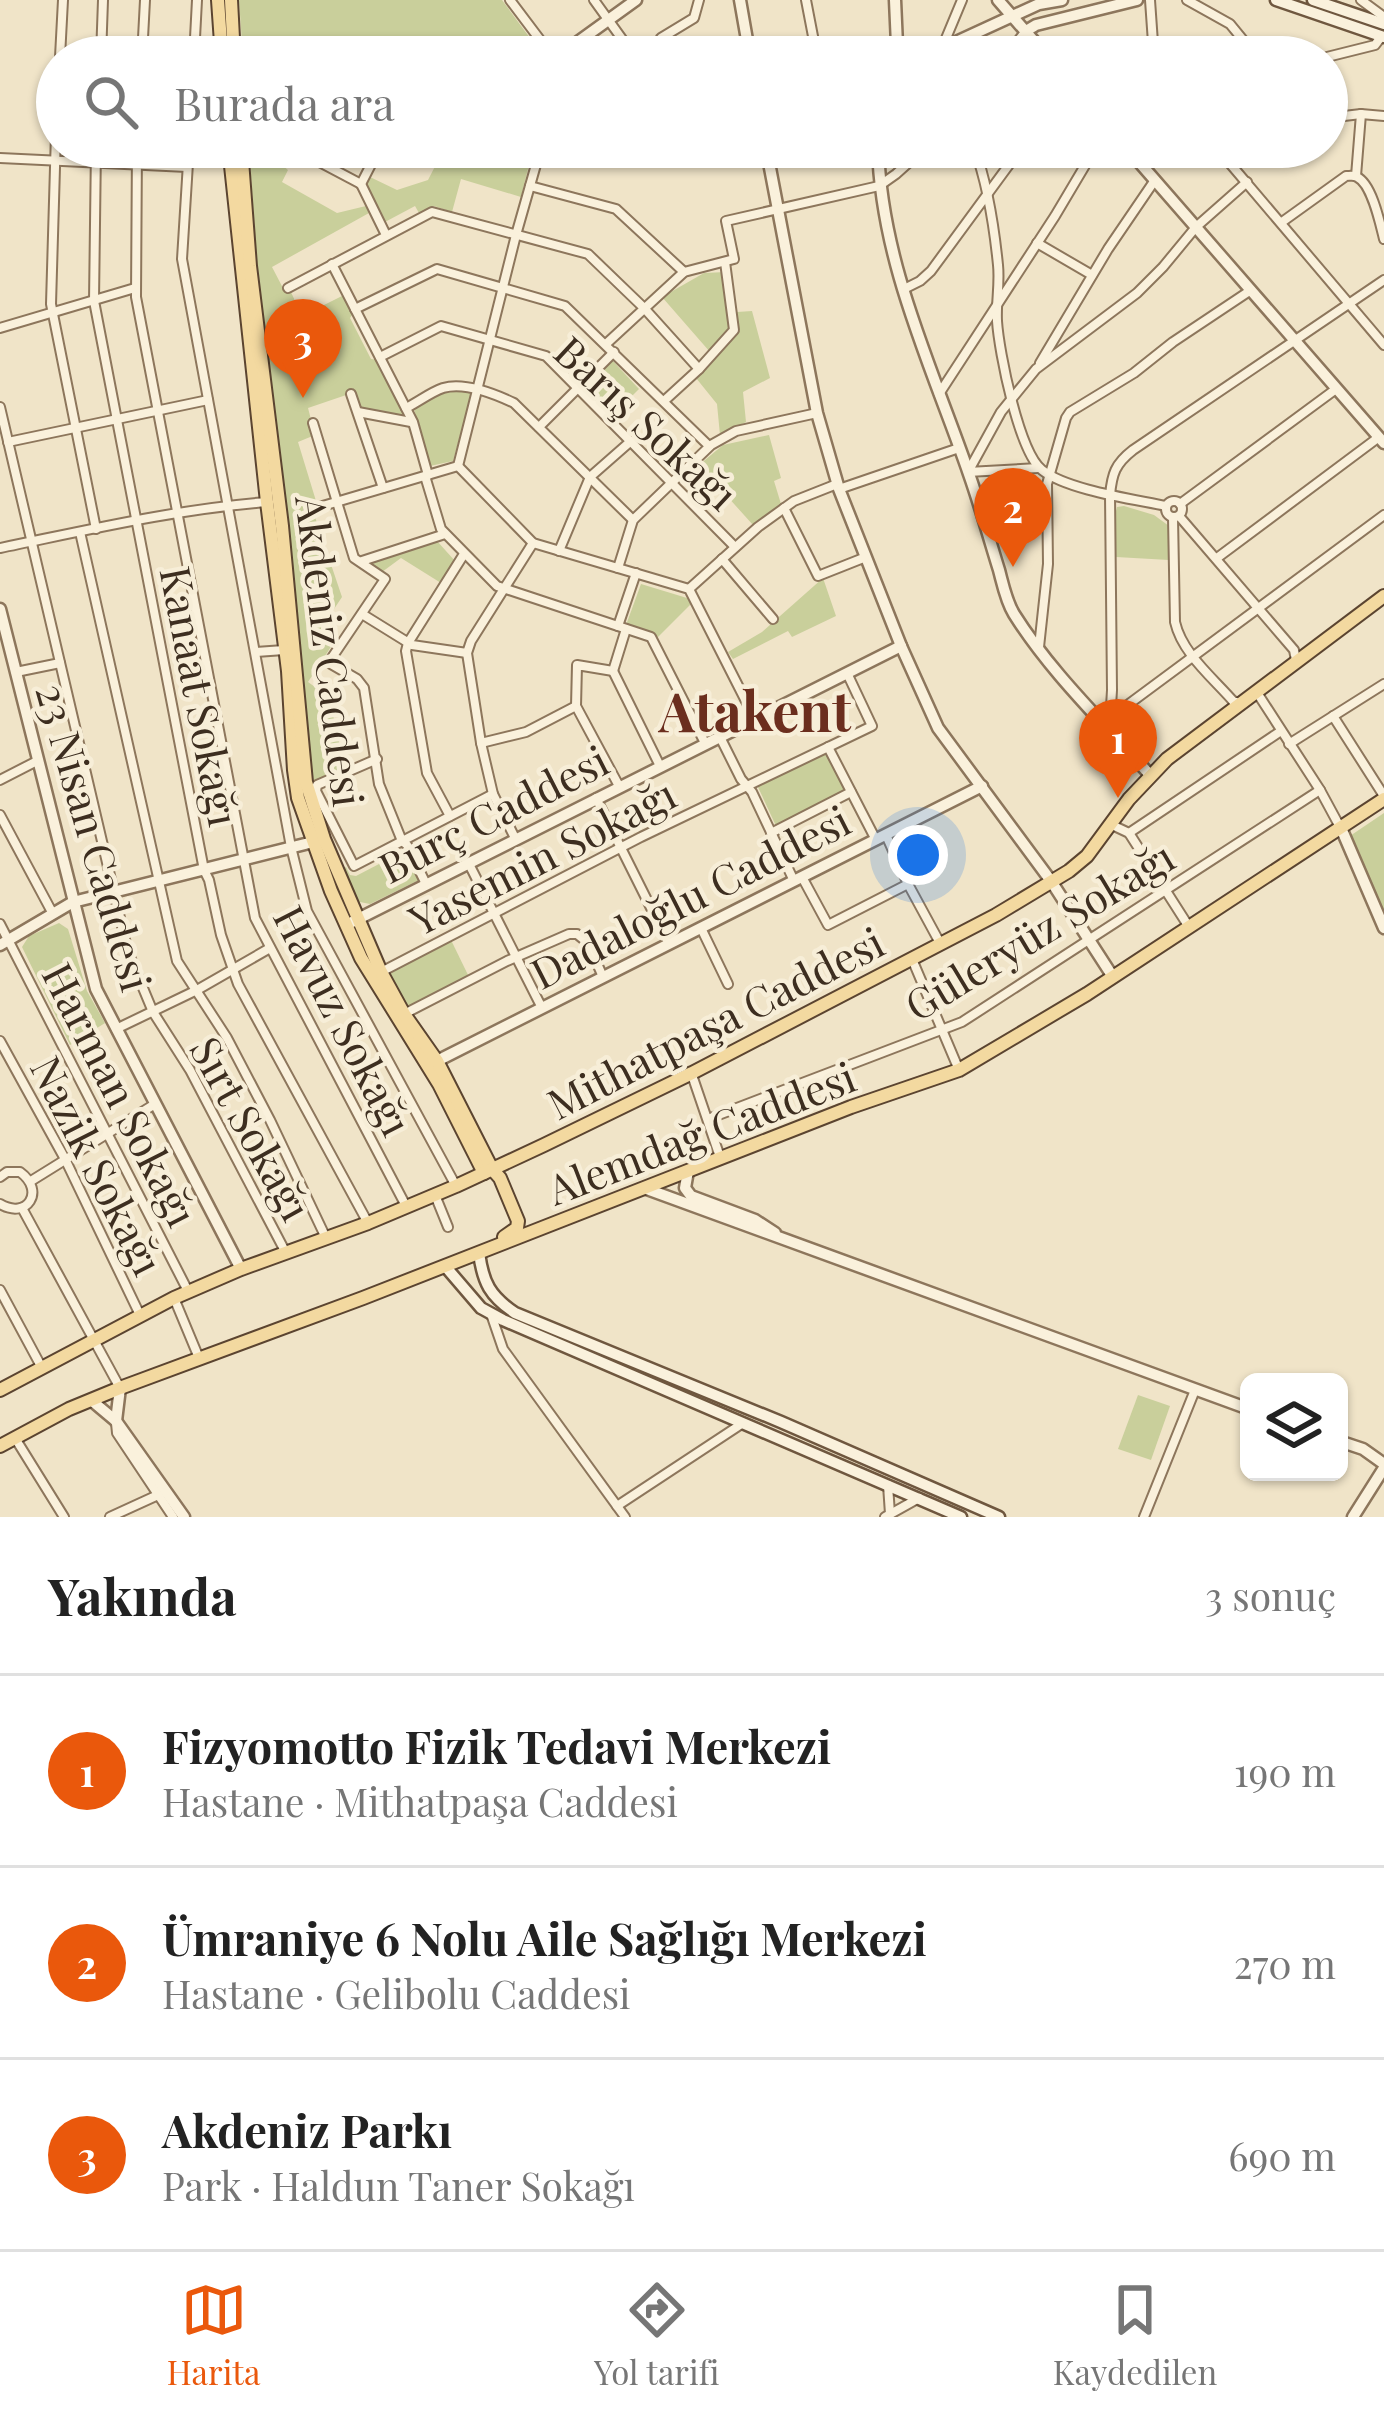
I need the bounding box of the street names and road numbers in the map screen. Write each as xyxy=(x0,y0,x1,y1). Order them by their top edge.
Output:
street label: Barış Sokağı xyxy=(544,323,750,521)
street label: Akdeniz Caddesi xyxy=(284,491,378,810)
street label: Kanaat Sokağı xyxy=(148,561,254,831)
street label: 23 Nisan Caddesi xyxy=(24,677,166,997)
street label: Burç Caddesi xyxy=(369,731,617,895)
street label: Yasemin Sokağı xyxy=(398,765,685,948)
street label: Dadaloğlu Caddesi xyxy=(521,791,859,1001)
street label: Güleryüz Sokağı xyxy=(894,827,1184,1033)
street label: Havuz Sokağı xyxy=(262,895,426,1145)
street label: Mithatpaşa Caddesi xyxy=(537,913,893,1131)
street label: Harman Sokağı xyxy=(31,953,211,1235)
street label: Sırt Sokağı xyxy=(179,1026,325,1230)
street label: Nazik Sokağı xyxy=(19,1046,177,1284)
street label: Alemdağ Caddesi xyxy=(538,1048,863,1217)

